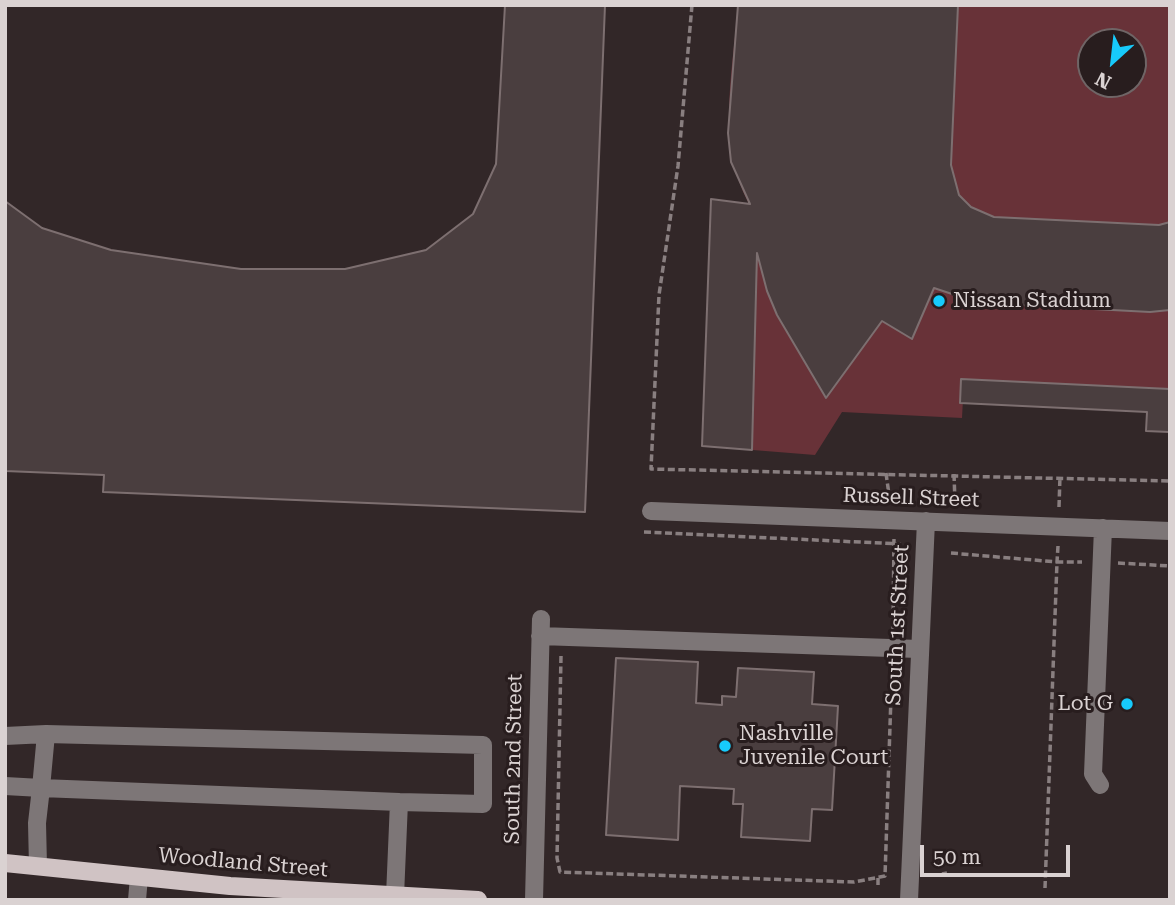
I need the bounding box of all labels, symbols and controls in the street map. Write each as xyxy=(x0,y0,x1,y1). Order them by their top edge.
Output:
north arrow xyxy=(1077,28,1147,98)
text: N xyxy=(1091,67,1115,94)
place label: Nissan Stadium xyxy=(953,288,1111,314)
marker: Nissan Stadium xyxy=(931,293,947,309)
street label: Russell Street xyxy=(842,483,980,513)
street label: South 1st Street xyxy=(881,544,915,706)
street label: South 2nd Street xyxy=(500,674,528,844)
place label: Lot G xyxy=(1058,691,1113,717)
marker: Lot G xyxy=(1119,696,1135,712)
place label: Nashville Juvenile Court xyxy=(739,721,888,771)
marker: Nashville Juvenile Court xyxy=(717,738,733,754)
scale bar xyxy=(923,832,1074,876)
street label: Woodland Street xyxy=(157,843,329,883)
text: 50 m xyxy=(933,845,981,869)

